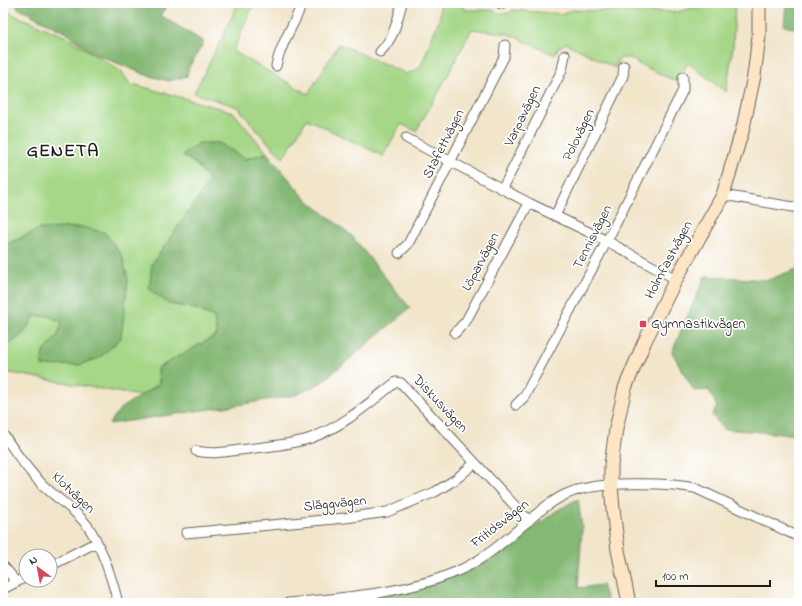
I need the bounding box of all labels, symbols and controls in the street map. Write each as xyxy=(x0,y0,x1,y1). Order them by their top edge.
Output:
street label: Varpavägen xyxy=(499,82,548,151)
street label: Polovägen xyxy=(557,105,602,165)
street label: Stafettvägen xyxy=(418,106,471,183)
district label: GENETA xyxy=(27,139,99,165)
street label: Tennisvägen xyxy=(568,201,619,273)
street label: Holmfastvägen xyxy=(640,217,699,303)
street label: Löparvägen xyxy=(457,229,506,296)
place label: Gymnastikvägen xyxy=(651,314,745,336)
marker: Gymnastikvägen xyxy=(638,319,648,329)
street label: Diskusvägen xyxy=(406,369,473,439)
street label: Klotvägen xyxy=(46,467,100,520)
street label: Släggvägen xyxy=(303,490,368,519)
street label: Fritidsvägen xyxy=(466,494,534,555)
north arrow xyxy=(18,548,58,588)
text: N xyxy=(26,552,41,569)
scale bar xyxy=(656,562,770,588)
text: 100 m xyxy=(662,568,689,586)

